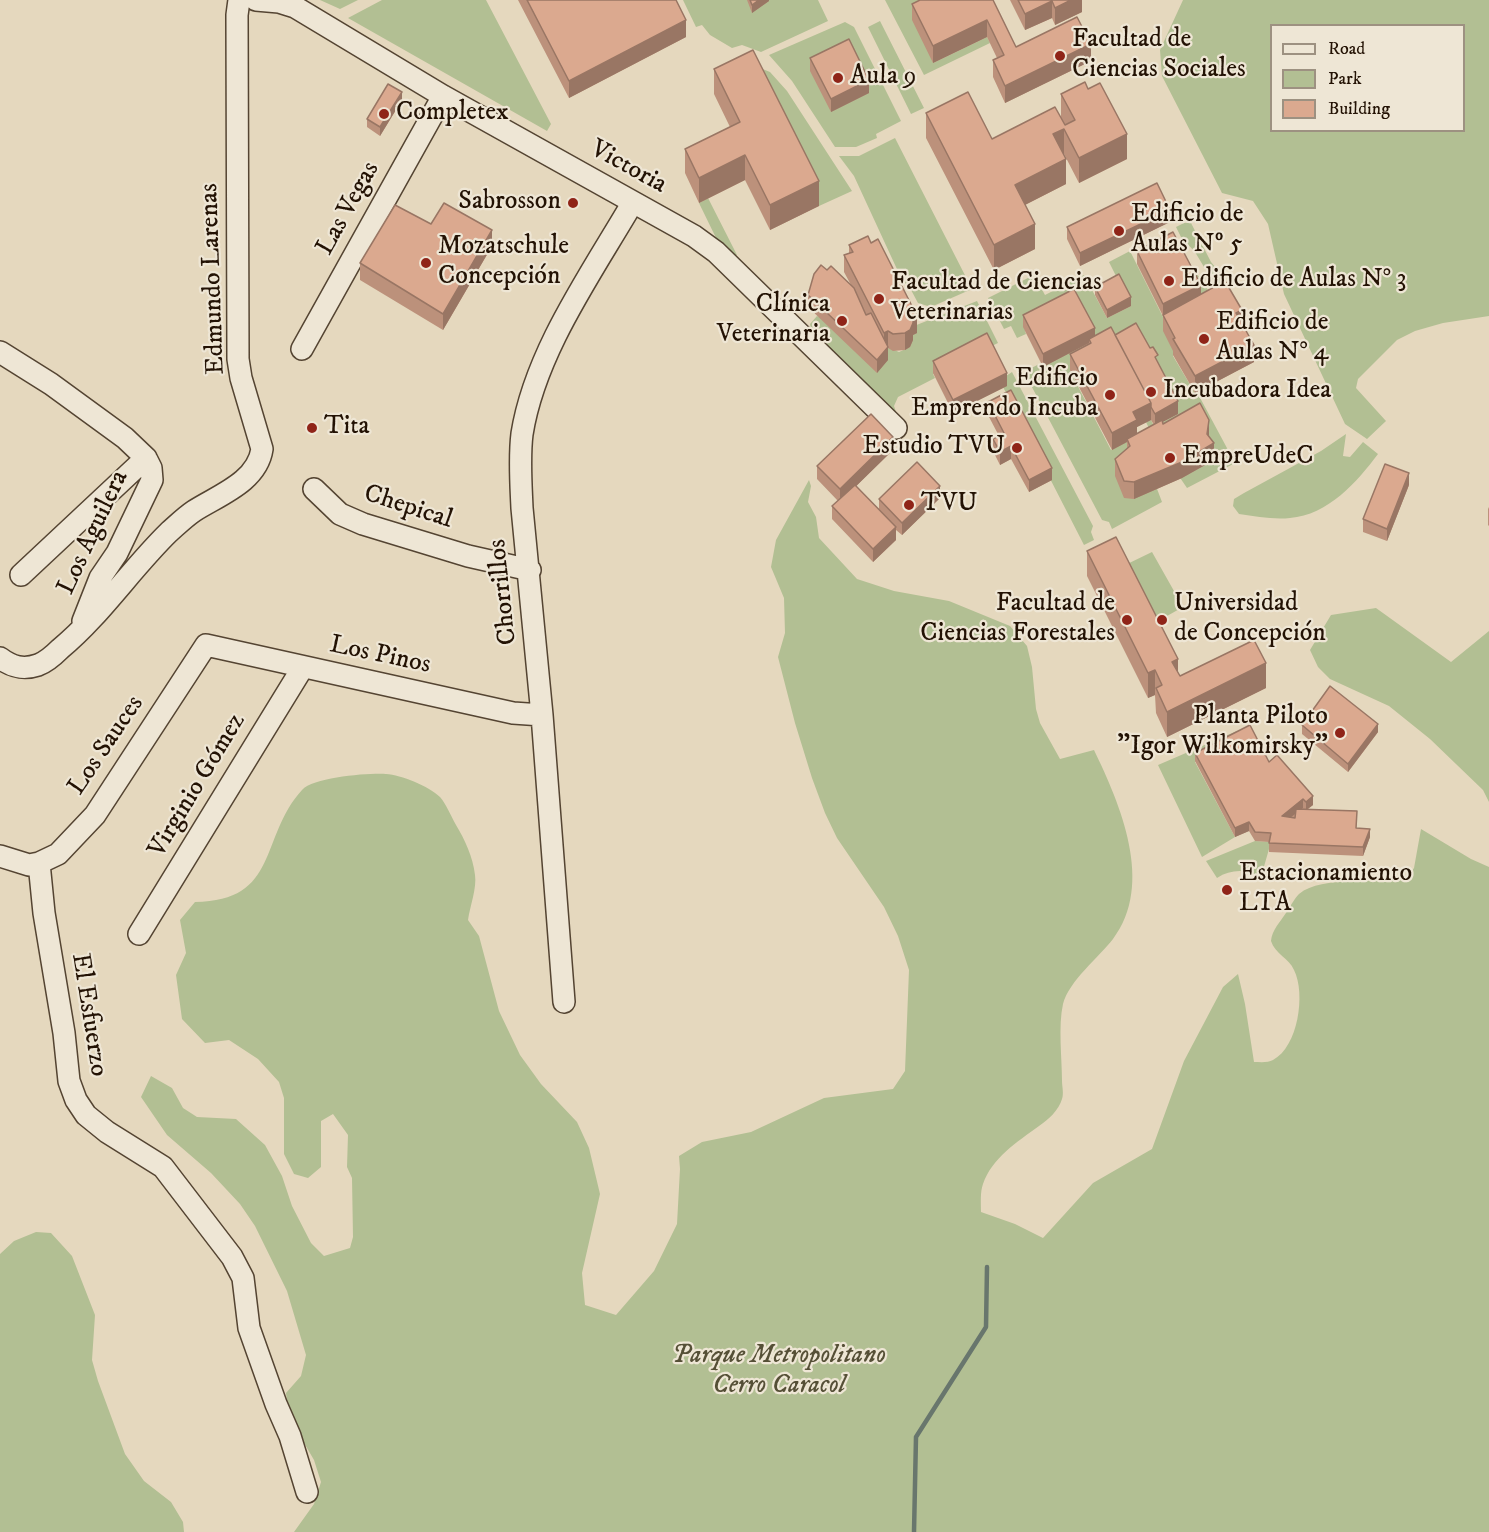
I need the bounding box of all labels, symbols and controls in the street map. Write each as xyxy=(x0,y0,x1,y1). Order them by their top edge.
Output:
legend xyxy=(1270,24,1465,132)
place label: Facultad de Ciencias Sociales xyxy=(1072,25,1246,86)
text: Road xyxy=(1328,38,1365,60)
marker: Facultad de Ciencias Sociales xyxy=(1053,49,1067,63)
place label: Aula 9 xyxy=(850,62,917,94)
text: Park xyxy=(1328,68,1362,90)
marker: Aula 9 xyxy=(831,71,845,85)
place label: Completex xyxy=(396,98,509,130)
text: Building xyxy=(1328,98,1390,120)
marker: Completex xyxy=(377,107,391,121)
street label: Victoria xyxy=(584,134,672,202)
street label: Las Vegas xyxy=(311,157,387,261)
street label: Edmundo Larenas xyxy=(195,183,233,375)
place label: Sabrosson xyxy=(458,187,561,219)
marker: Sabrosson xyxy=(566,196,580,210)
place label: Edificio de Aulas Nº 5 xyxy=(1131,200,1244,262)
marker: Edificio de Aulas Nº 5 xyxy=(1112,224,1126,238)
place label: Mozatschule Concepción xyxy=(438,232,569,294)
marker: Mozatschule Concepción xyxy=(419,256,433,270)
place label: Edificio de Aulas N° 3 xyxy=(1181,265,1406,297)
place label: Facultad de Ciencias Veterinarias xyxy=(891,268,1102,330)
marker: Edificio de Aulas N° 3 xyxy=(1162,274,1176,288)
place label: Clínica Veterinaria xyxy=(717,290,830,352)
marker: Facultad de Ciencias Veterinarias xyxy=(872,292,886,306)
place label: Edificio de Aulas N° 4 xyxy=(1216,308,1329,370)
marker: Clínica Veterinaria xyxy=(835,314,849,328)
marker: Edificio de Aulas N° 4 xyxy=(1197,332,1211,346)
place label: Edificio Emprendo Incuba xyxy=(911,364,1098,426)
place label: Incubadora Idea xyxy=(1163,376,1331,408)
marker: Incubadora Idea xyxy=(1144,385,1158,399)
marker: Edificio Emprendo Incuba xyxy=(1103,388,1117,402)
place label: Tita xyxy=(324,412,370,444)
marker: Tita xyxy=(305,421,319,435)
place label: Estudio TVU xyxy=(862,432,1005,464)
marker: Estudio TVU xyxy=(1010,441,1024,455)
place label: EmpreUdeC xyxy=(1182,442,1313,474)
marker: EmpreUdeC xyxy=(1163,451,1177,465)
street label: Los Aguilera xyxy=(52,466,136,600)
street label: Chepical xyxy=(360,479,456,537)
place label: TVU xyxy=(921,489,978,521)
marker: TVU xyxy=(902,498,916,512)
street label: Chorrillos xyxy=(483,538,525,646)
place label: Facultad de Ciencias Forestales xyxy=(920,589,1115,650)
place label: Universidad de Concepción xyxy=(1174,589,1326,650)
marker: Facultad de Ciencias Forestales xyxy=(1120,613,1134,627)
marker: Universidad de Concepción xyxy=(1155,613,1169,627)
street label: Los Pinos xyxy=(327,630,433,682)
street label: Los Sauces xyxy=(62,690,152,802)
place label: Planta Piloto "Igor Wilkomirsky" xyxy=(1117,702,1328,764)
street label: Virginio Gómez xyxy=(143,708,253,864)
marker: Planta Piloto "Igor Wilkomirsky" xyxy=(1333,726,1347,740)
place label: Estacionamiento LTA xyxy=(1239,859,1412,921)
marker: Estacionamiento LTA xyxy=(1220,883,1234,897)
street label: El Esfuerzo xyxy=(63,951,113,1079)
park label: Parque Metropolitano Cerro Caracol xyxy=(672,1341,886,1402)

